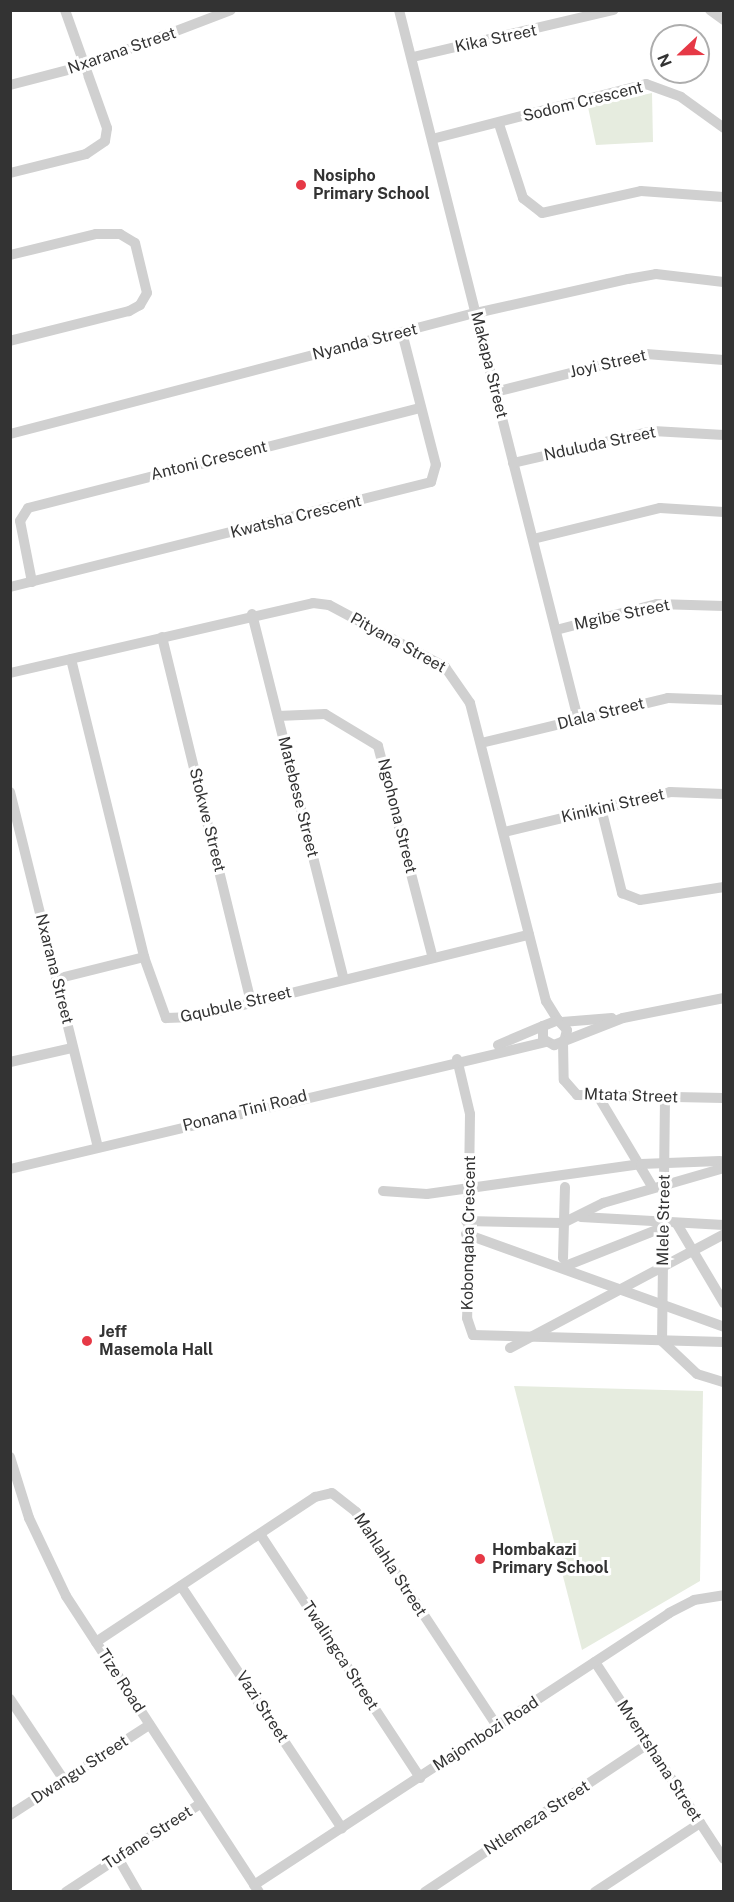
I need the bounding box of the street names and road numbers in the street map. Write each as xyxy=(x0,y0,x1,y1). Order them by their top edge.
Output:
street label: Kika Street xyxy=(453,21,539,57)
street label: Nxarana Street xyxy=(65,24,179,78)
street label: Sodom Crescent xyxy=(521,78,645,126)
street label: Makapa Street xyxy=(466,310,512,420)
street label: Nyanda Street xyxy=(311,320,419,364)
street label: Joyi Street xyxy=(568,346,648,382)
street label: Nduluda Street xyxy=(542,423,658,465)
street label: Antoni Crescent xyxy=(149,437,269,485)
street label: Kwatsha Crescent xyxy=(229,491,363,543)
street label: Mgibe Street xyxy=(572,595,672,635)
street label: Pityana Street xyxy=(347,609,449,677)
street label: Dlala Street xyxy=(556,694,646,734)
street label: Matebese Street xyxy=(274,735,322,859)
street label: Ngohona Street xyxy=(373,757,421,875)
street label: Stokwe Street xyxy=(185,766,229,874)
street label: Kinikini Street xyxy=(560,785,666,827)
street label: Nxarana Street xyxy=(31,912,77,1026)
street label: Gqubule Street xyxy=(178,983,294,1027)
street label: Mtata Street xyxy=(583,1085,679,1107)
street label: Ponana Tini Road xyxy=(181,1086,309,1136)
street label: Kobonqaba Crescent xyxy=(458,1155,480,1311)
street label: Mlele Street xyxy=(654,1174,674,1266)
street label: Mahlahla Street xyxy=(349,1510,431,1620)
street label: Twalingca Street xyxy=(298,1598,382,1714)
street label: Tize Road xyxy=(93,1646,149,1716)
street label: Vazi Street xyxy=(232,1668,292,1746)
street label: Majombozi Road xyxy=(430,1693,542,1775)
street label: Mventshana Street xyxy=(613,1697,705,1825)
street label: Dwangu Street xyxy=(28,1732,132,1808)
street label: Ntlemeza Street xyxy=(481,1777,593,1859)
street label: Tufane Street xyxy=(100,1802,196,1874)

